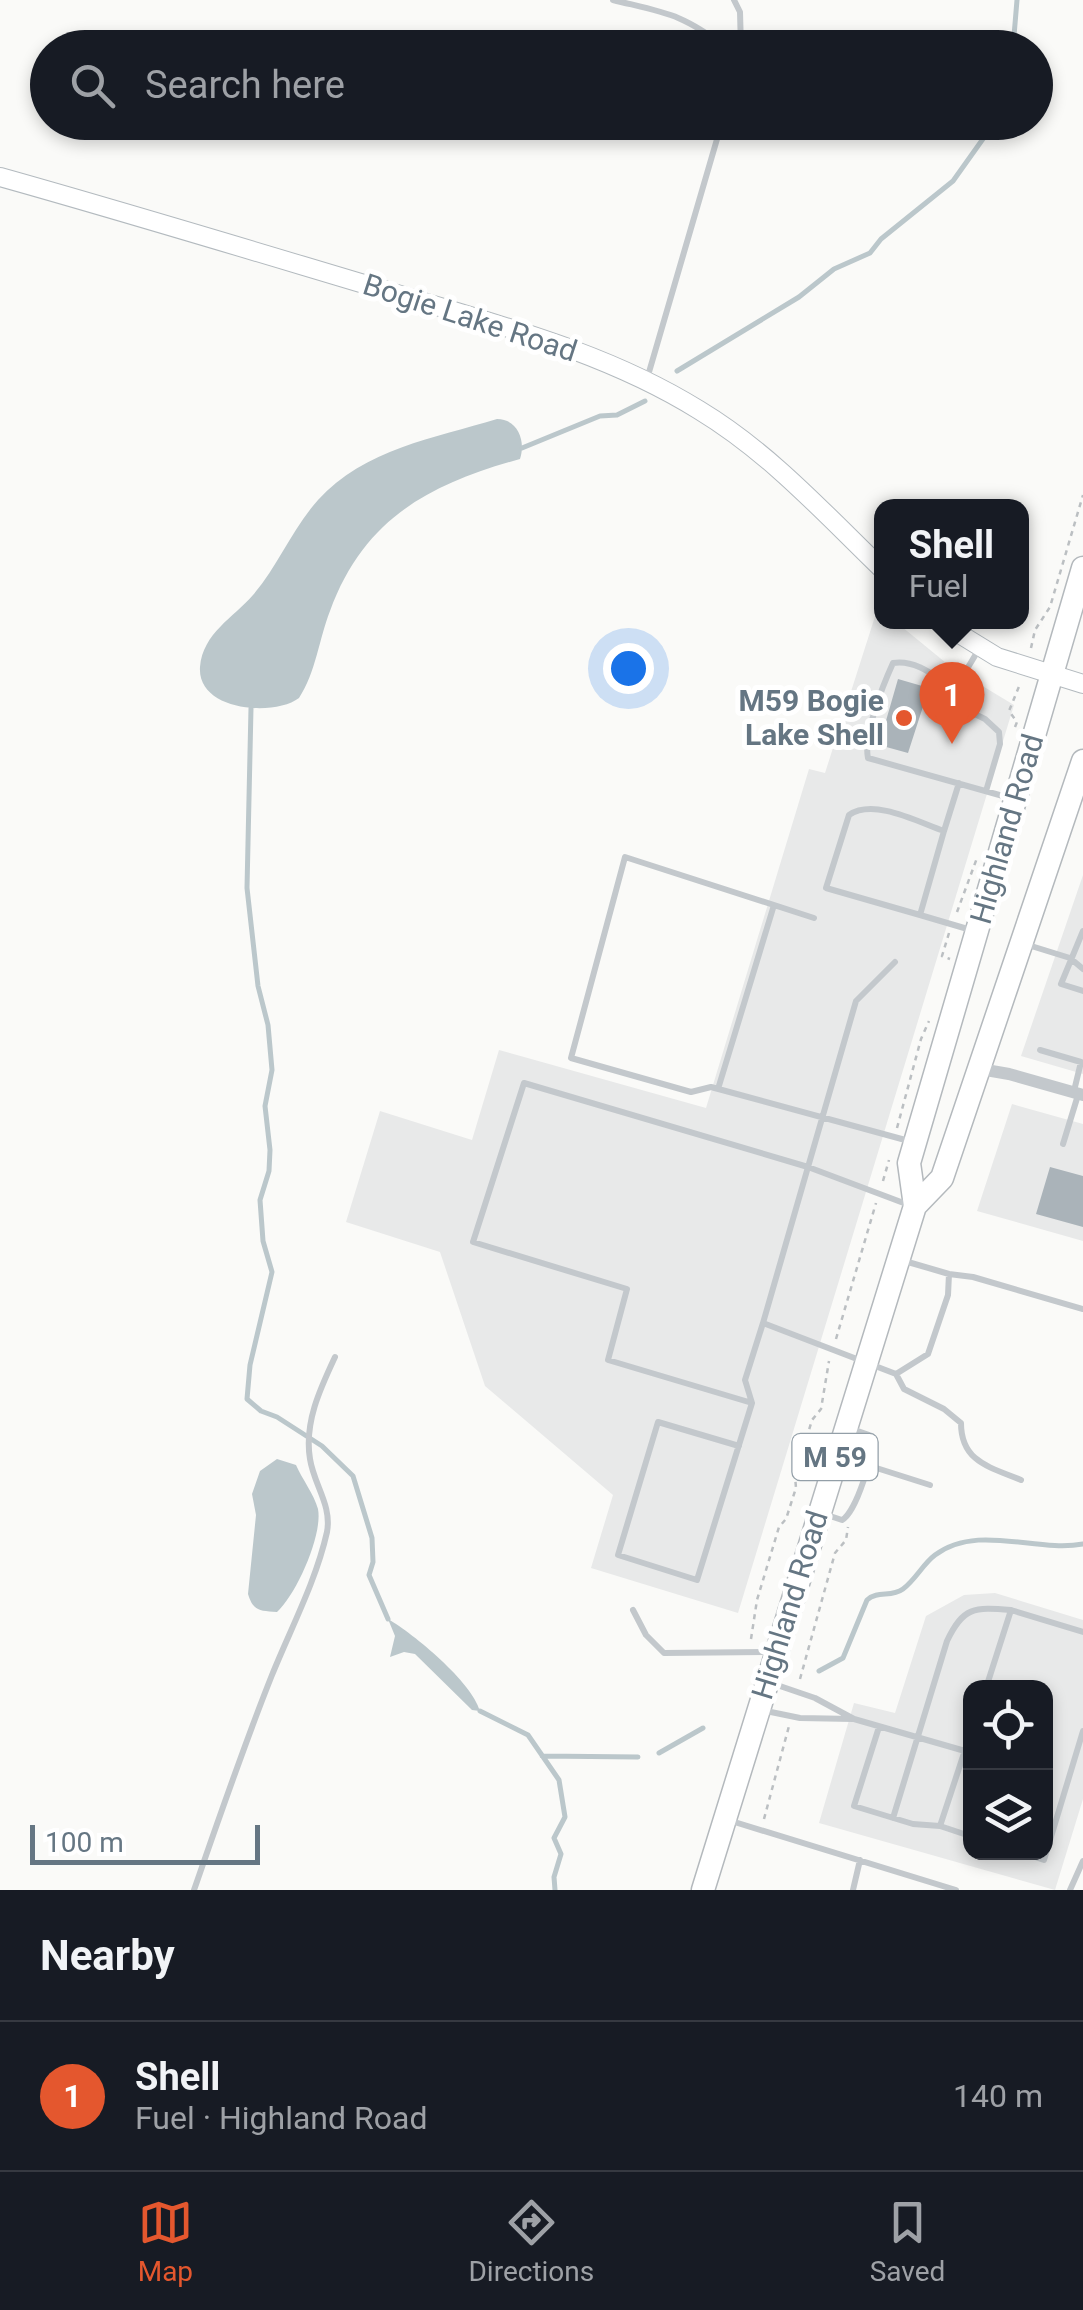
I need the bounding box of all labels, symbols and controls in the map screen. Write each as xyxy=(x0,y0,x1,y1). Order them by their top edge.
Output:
search box xyxy=(30,30,1053,140)
icon: search xyxy=(65,58,120,113)
text: Search here xyxy=(145,63,345,107)
street label: Bogie Lake Road xyxy=(359,266,582,369)
popup xyxy=(874,499,1029,629)
text: Shell xyxy=(909,523,994,567)
text: Fuel xyxy=(909,567,969,605)
your location xyxy=(603,643,654,694)
pin: 1 xyxy=(920,662,984,744)
place label: M59 Bogie Lake Shell xyxy=(738,683,884,752)
marker: M59 Bogie Lake Shell xyxy=(893,707,915,729)
street label: Highland Road xyxy=(963,730,1050,928)
road number: M 59 xyxy=(792,1434,878,1480)
street label: Highland Road xyxy=(744,1506,835,1703)
map controls xyxy=(963,1680,1053,1860)
button: locate xyxy=(963,1680,1053,1770)
button: layers xyxy=(963,1770,1053,1860)
scale bar xyxy=(30,1820,260,1864)
text: 100 m xyxy=(45,1826,124,1859)
text: Nearby xyxy=(40,1931,175,1980)
text: Shell xyxy=(135,2055,220,2099)
text: 1 xyxy=(63,2077,82,2115)
text: 140 m xyxy=(953,2077,1043,2115)
text: Fuel · Highland Road xyxy=(135,2099,427,2137)
tab: Map xyxy=(138,2195,193,2288)
tab: Directions xyxy=(468,2195,594,2288)
tab: Saved xyxy=(870,2195,945,2288)

